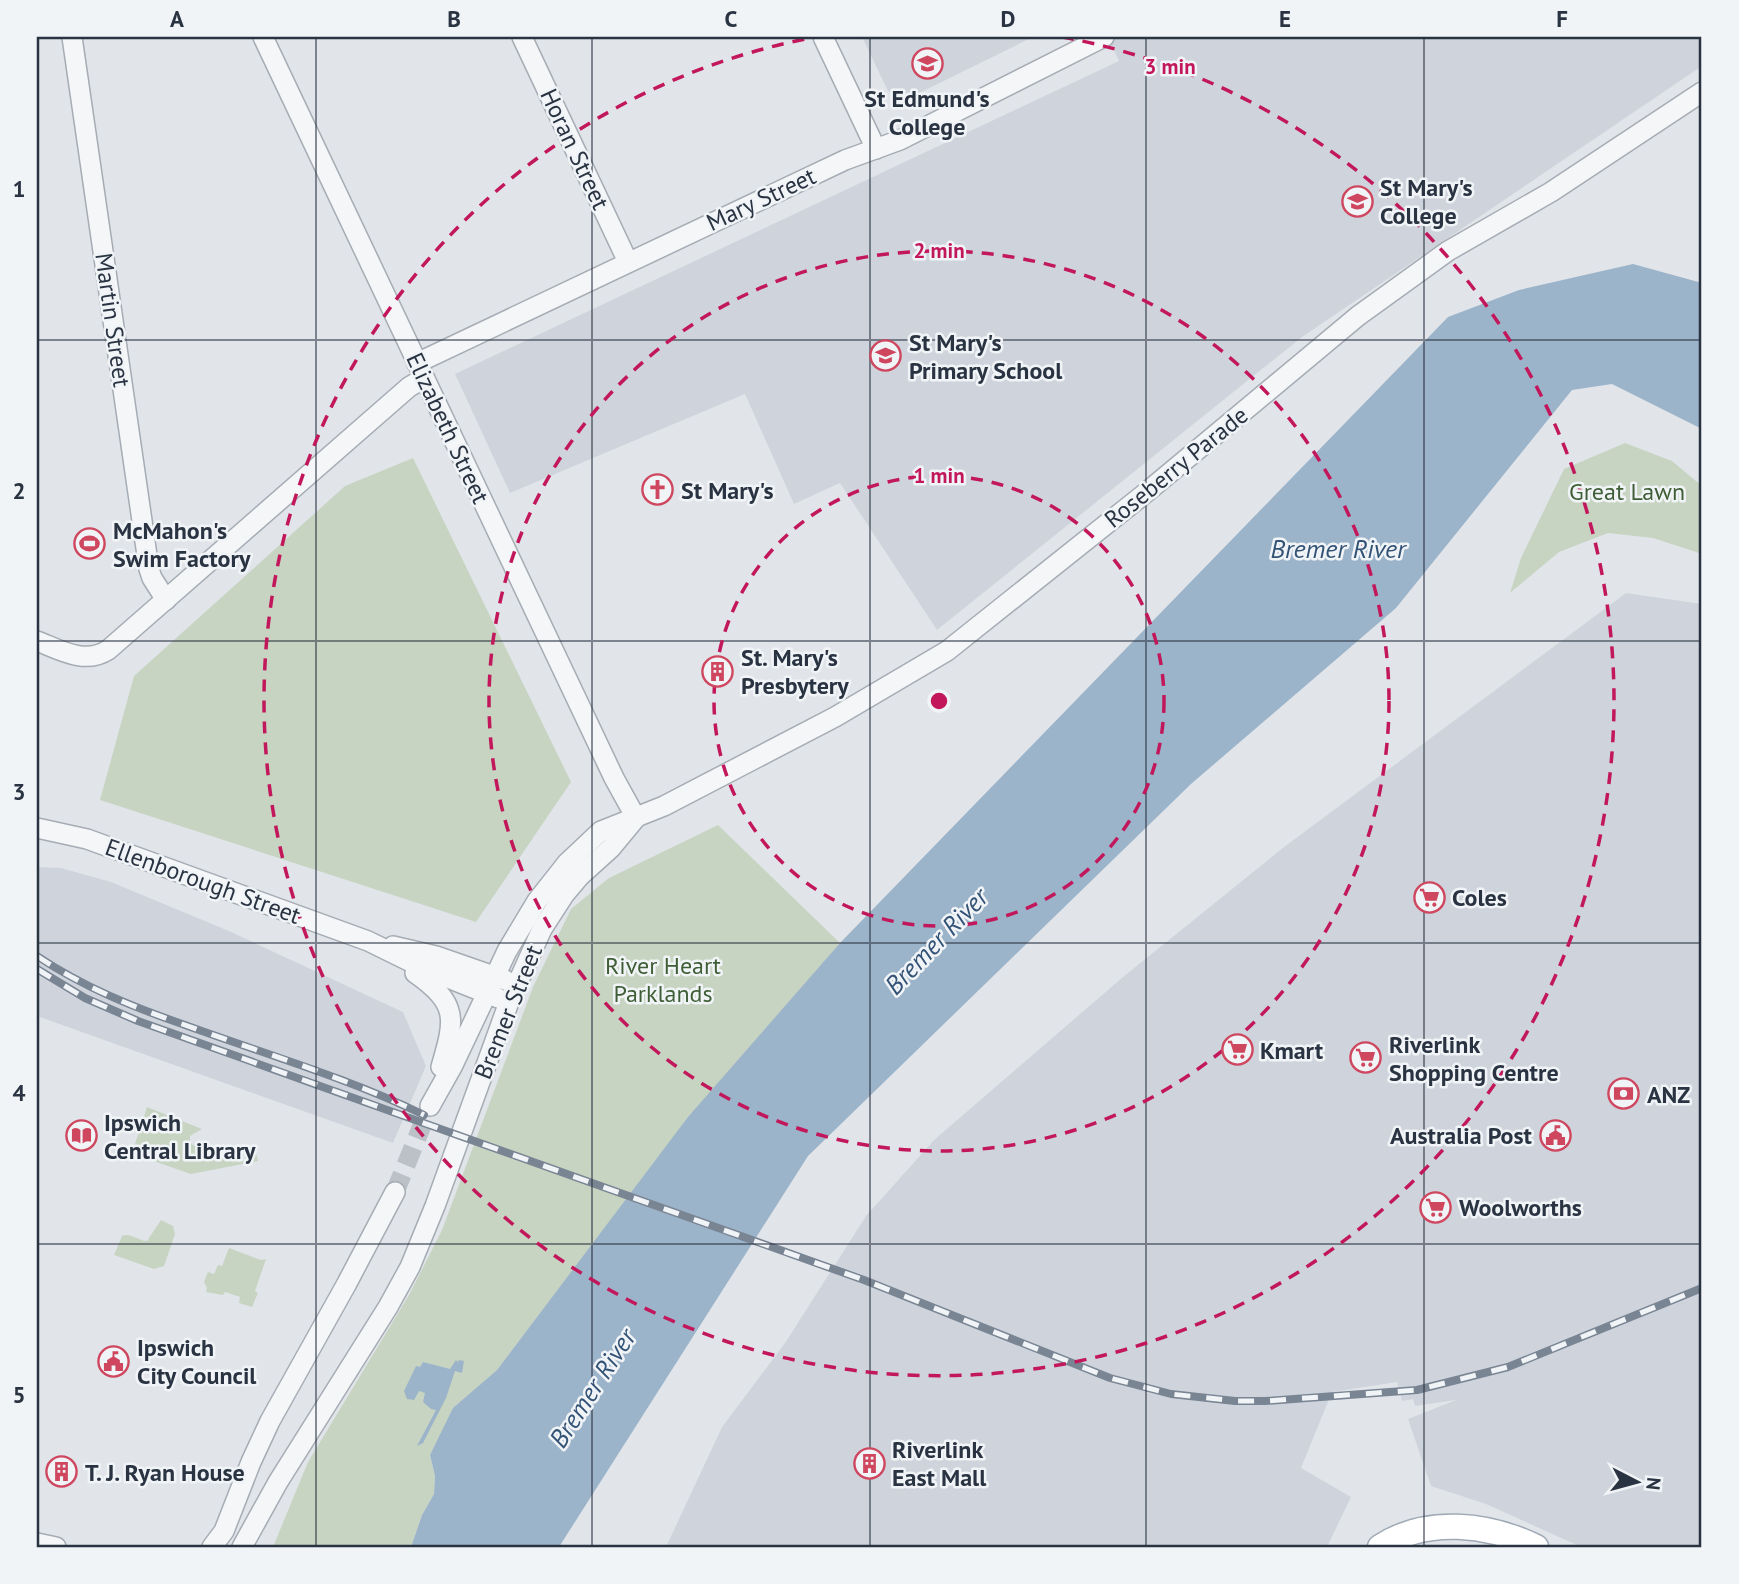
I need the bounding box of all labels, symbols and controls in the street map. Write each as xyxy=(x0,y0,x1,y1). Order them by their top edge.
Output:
text: A xyxy=(170,4,184,33)
text: B xyxy=(447,4,461,33)
text: C xyxy=(725,4,738,33)
text: D xyxy=(1001,4,1015,33)
text: E xyxy=(1279,4,1291,33)
text: F xyxy=(1556,4,1568,33)
school or university icon: St Edmund's College xyxy=(910,47,944,81)
text: 3 min xyxy=(1144,53,1196,80)
place label: St Edmund's College xyxy=(864,83,990,142)
street label: Horan Street xyxy=(534,84,616,214)
street label: Mary Street xyxy=(701,160,821,238)
place label: St Mary's College xyxy=(1380,172,1473,231)
text: 1 xyxy=(12,174,26,203)
school or university icon: St Mary's College xyxy=(1340,184,1374,218)
text: 2 min xyxy=(913,237,965,264)
street label: Martin Street xyxy=(88,251,138,389)
place label: St Mary's Primary School xyxy=(909,327,1063,386)
school or university icon: St Mary's Primary School xyxy=(869,339,903,373)
street label: Elizabeth Street xyxy=(399,348,497,508)
street label: Roseberry Parade xyxy=(1098,400,1254,534)
text: 1 min xyxy=(913,462,965,489)
church icon: St Mary's xyxy=(641,473,675,507)
place label: St Mary's xyxy=(681,475,774,506)
text: 2 xyxy=(12,476,26,505)
park label: Great Lawn xyxy=(1569,476,1685,507)
place label: McMahon's Swim Factory xyxy=(113,515,251,574)
sports icon: McMahon's Swim Factory xyxy=(73,527,107,561)
water label: Bremer River xyxy=(1270,532,1407,565)
place label: St. Mary's Presbytery xyxy=(741,642,849,701)
building icon: St. Mary's Presbytery xyxy=(701,654,735,688)
centre of rings xyxy=(927,689,951,713)
text: 3 xyxy=(12,777,26,806)
street label: Ellenborough Street xyxy=(101,831,305,931)
water label: Bremer River xyxy=(877,880,996,1001)
supermarket icon: Coles xyxy=(1412,880,1446,914)
place label: Coles xyxy=(1452,882,1507,913)
street label: Bremer Street xyxy=(467,940,549,1084)
park label: River Heart Parklands xyxy=(605,950,721,1009)
place label: Riverlink Shopping Centre xyxy=(1389,1029,1559,1088)
supermarket icon: Kmart xyxy=(1220,1033,1254,1067)
place label: Kmart xyxy=(1260,1035,1324,1066)
supermarket icon: Riverlink Shopping Centre xyxy=(1349,1041,1383,1075)
bank icon: ANZ xyxy=(1607,1077,1641,1111)
text: 4 xyxy=(12,1078,26,1107)
place label: ANZ xyxy=(1647,1079,1690,1110)
place label: Ipswich Central Library xyxy=(104,1107,256,1166)
public building icon: Australia Post xyxy=(1538,1118,1572,1152)
library icon: Ipswich Central Library xyxy=(64,1119,98,1153)
place label: Australia Post xyxy=(1390,1120,1533,1151)
supermarket icon: Woolworths xyxy=(1419,1190,1453,1224)
place label: Woolworths xyxy=(1459,1192,1582,1223)
water label: Bremer River xyxy=(541,1321,643,1454)
place label: Ipswich City Council xyxy=(137,1332,257,1391)
public building icon: Ipswich City Council xyxy=(97,1344,131,1378)
text: 5 xyxy=(12,1380,26,1409)
place label: Riverlink East Mall xyxy=(892,1434,987,1493)
building icon: Riverlink East Mall xyxy=(852,1446,886,1480)
north arrow xyxy=(1602,1448,1672,1518)
building icon: T. J. Ryan House xyxy=(45,1455,79,1489)
place label: T. J. Ryan House xyxy=(85,1457,245,1488)
text: N xyxy=(1641,1476,1666,1491)

